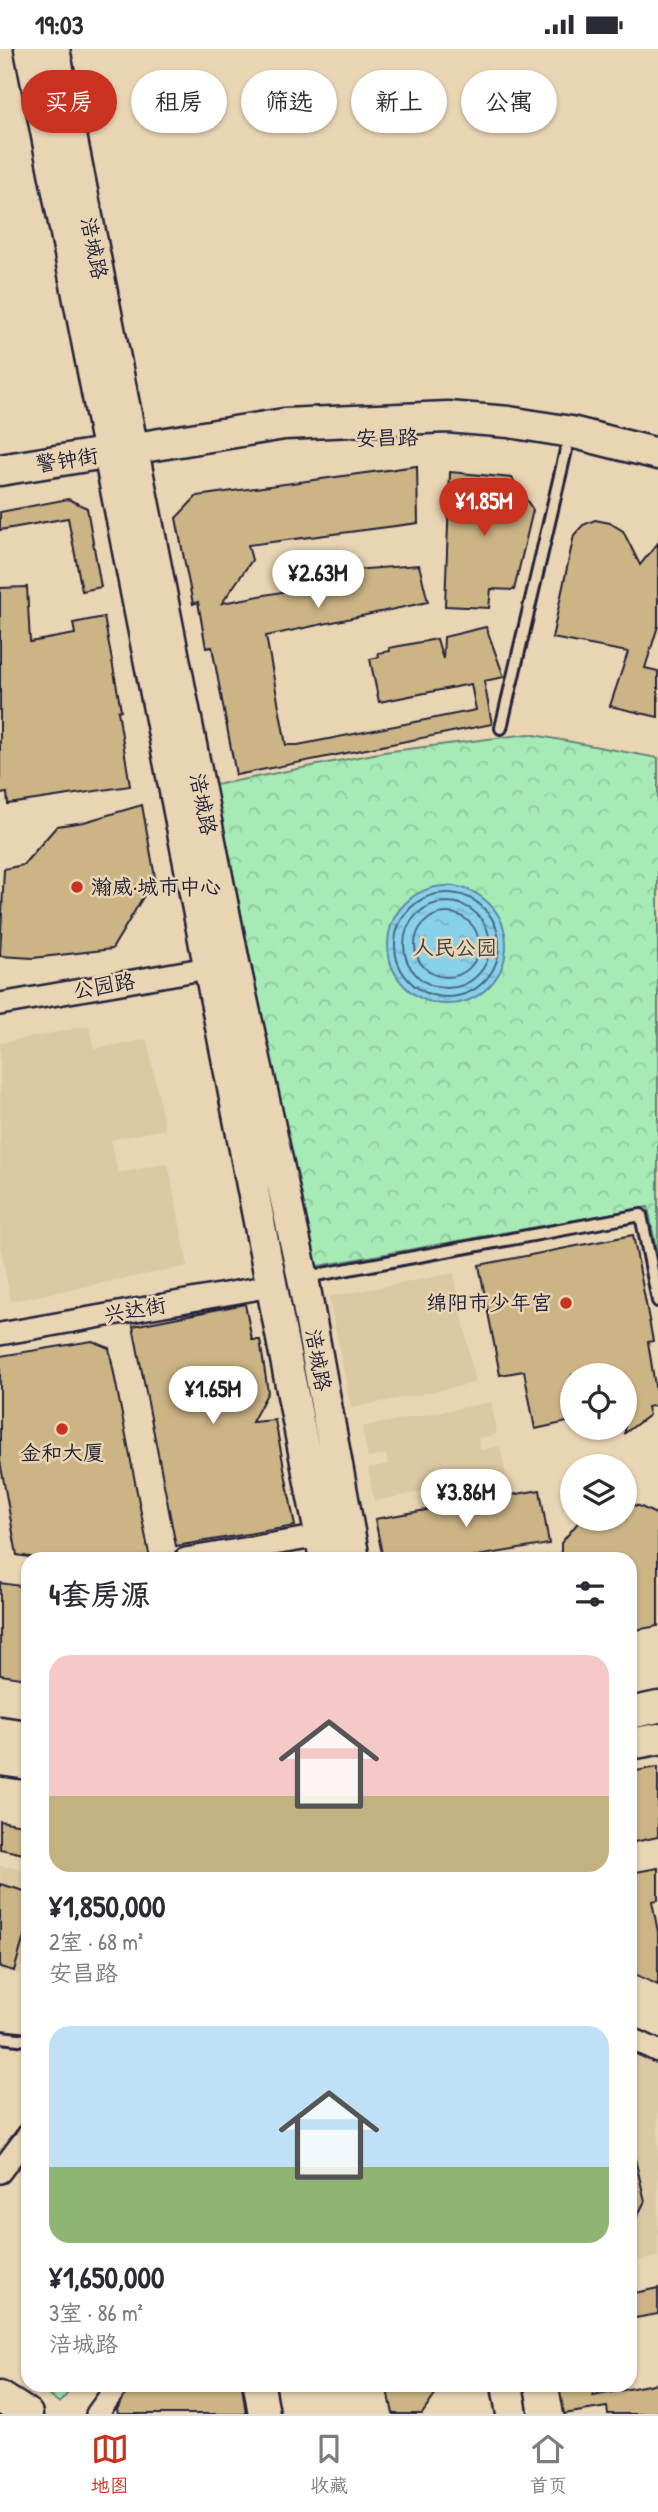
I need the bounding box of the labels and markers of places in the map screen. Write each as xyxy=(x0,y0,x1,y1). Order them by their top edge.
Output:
pin: ¥1.85M xyxy=(427,479,541,538)
pin: ¥2.63M xyxy=(261,551,375,610)
place label: 瀚威·城市中心 xyxy=(91,872,221,901)
marker: 瀚威·城市中心 xyxy=(69,879,85,895)
place label: 绵阳市少年宫 xyxy=(426,1288,552,1317)
marker: 绵阳市少年宫 xyxy=(558,1295,574,1311)
pin: ¥1.65M xyxy=(156,1367,270,1426)
marker: 金和大厦 xyxy=(54,1421,70,1437)
place label: 金和大厦 xyxy=(20,1438,104,1467)
pin: ¥3.86M xyxy=(409,1469,523,1529)

